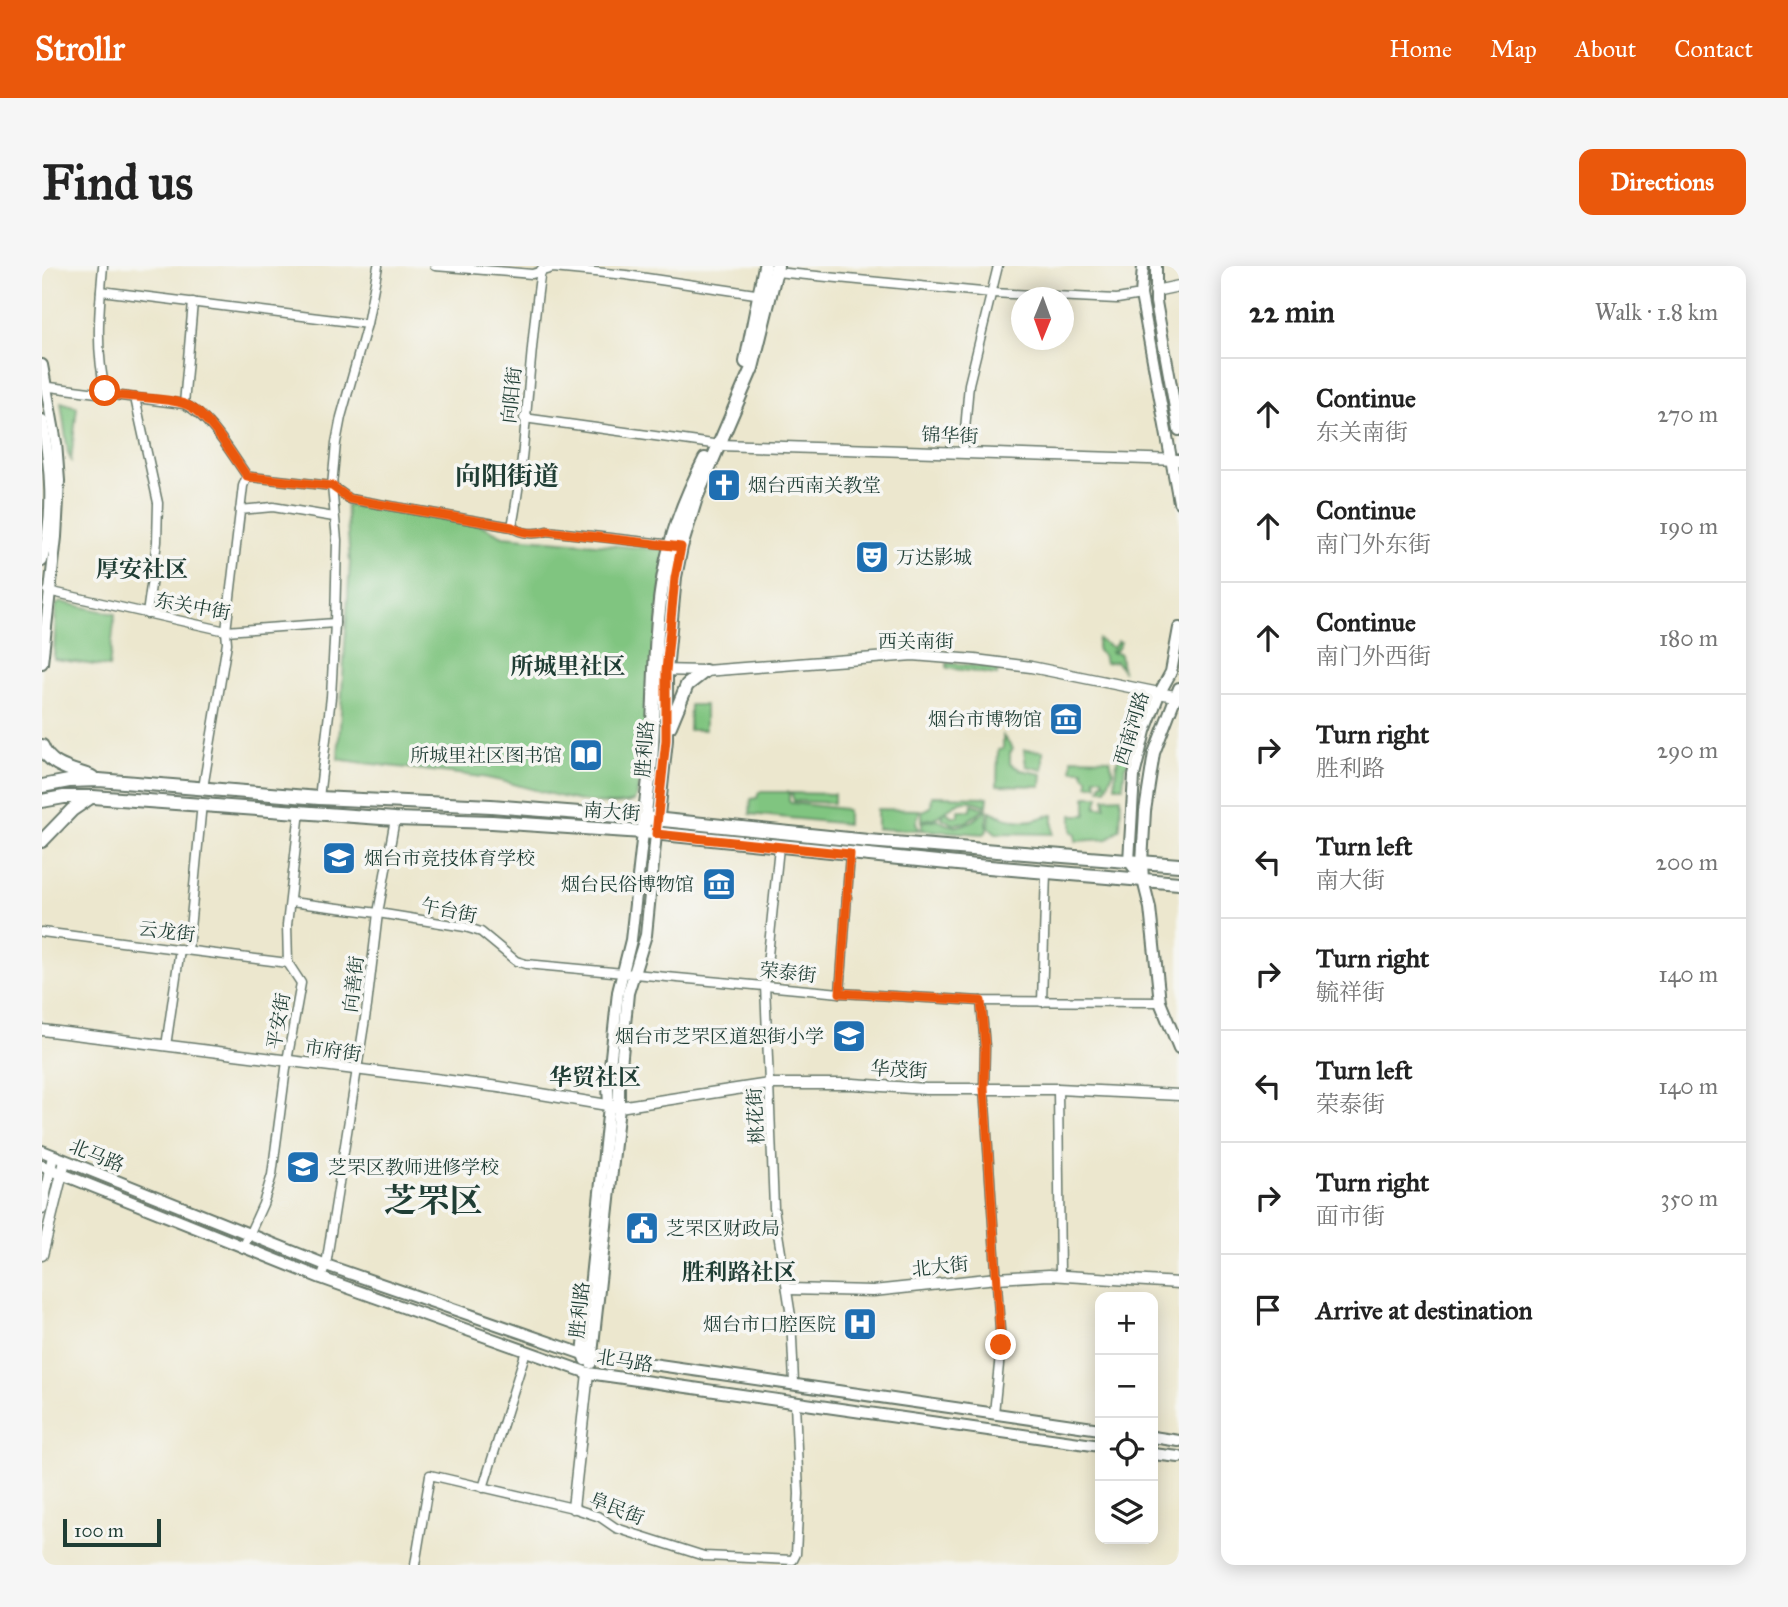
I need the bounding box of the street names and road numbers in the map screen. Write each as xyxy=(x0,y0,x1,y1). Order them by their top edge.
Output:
street label: 向阳街 xyxy=(497,365,526,425)
street label: 锦华街 xyxy=(921,423,979,448)
street label: 东关中街 xyxy=(153,589,232,624)
street label: 西关南街 xyxy=(878,630,954,653)
street label: 西南河路 xyxy=(1109,688,1154,768)
street label: 胜利路 xyxy=(631,720,658,778)
street label: 南大街 xyxy=(583,798,641,825)
street label: 午台街 xyxy=(419,893,479,928)
street label: 云龙街 xyxy=(137,917,197,946)
street label: 向善街 xyxy=(339,954,368,1014)
street label: 荣泰街 xyxy=(758,958,818,987)
street label: 平安街 xyxy=(262,991,295,1051)
street label: 市府街 xyxy=(303,1035,363,1066)
street label: 华茂街 xyxy=(870,1057,928,1082)
street label: 桃花街 xyxy=(743,1087,768,1145)
street label: 北马路 xyxy=(66,1134,128,1177)
street label: 北大街 xyxy=(910,1252,970,1281)
street label: 胜利路 xyxy=(565,1280,594,1340)
street label: 北马路 xyxy=(595,1345,655,1376)
street label: 阜民街 xyxy=(586,1487,648,1530)

